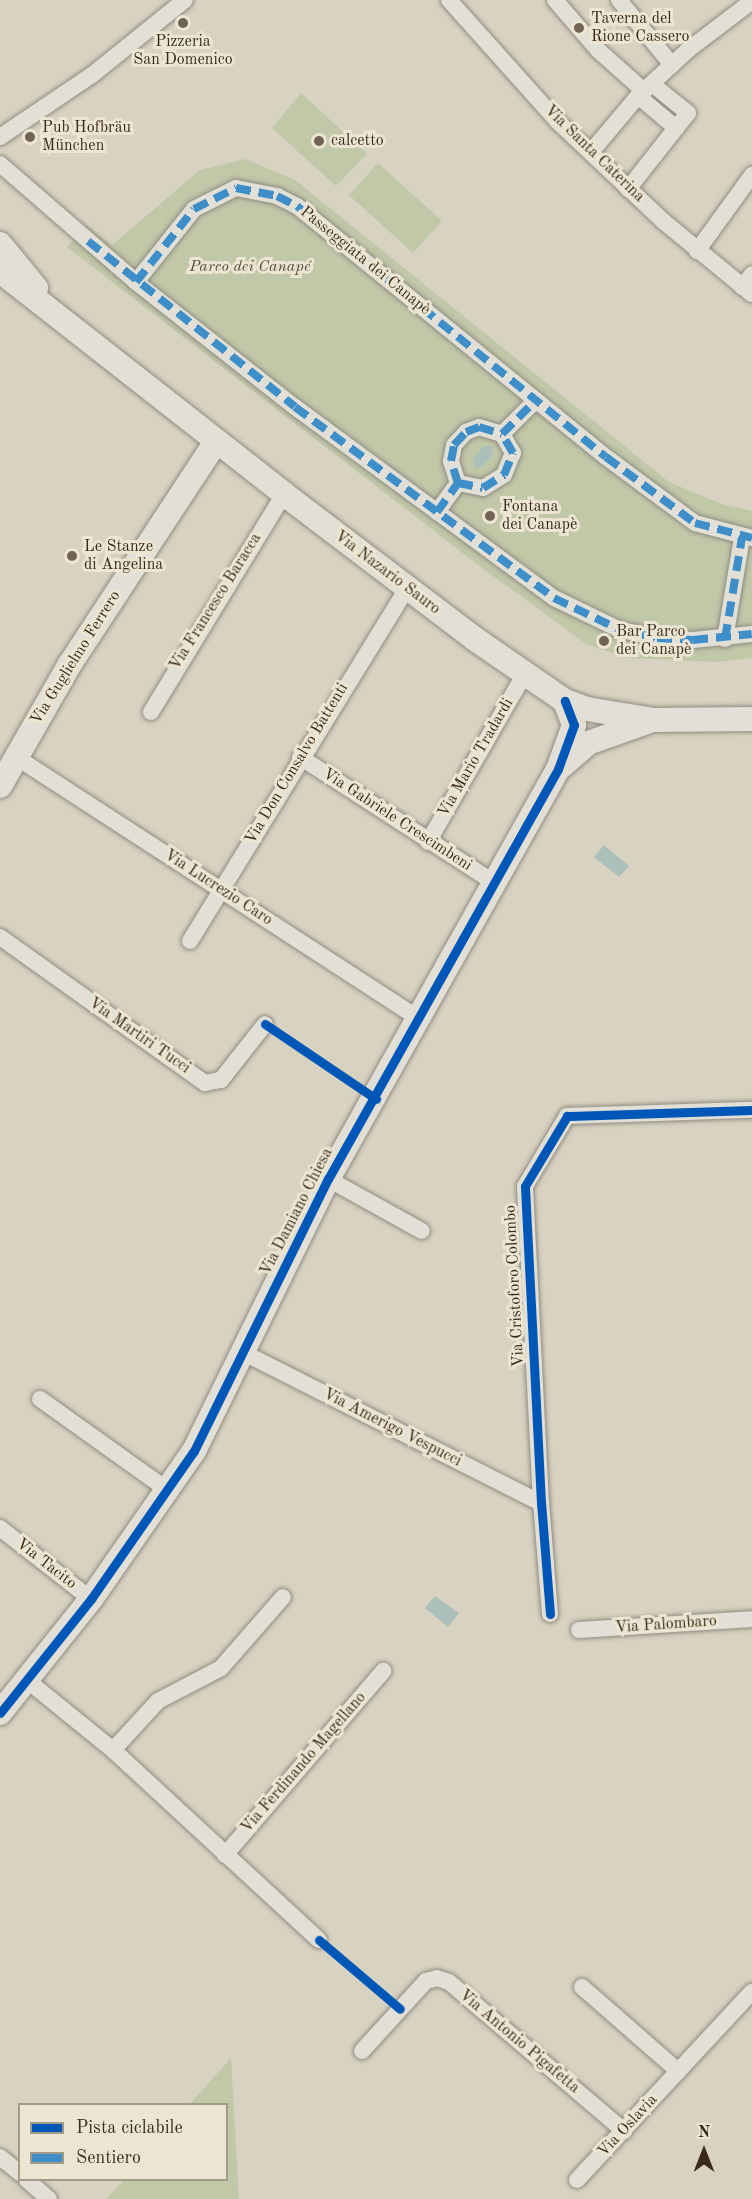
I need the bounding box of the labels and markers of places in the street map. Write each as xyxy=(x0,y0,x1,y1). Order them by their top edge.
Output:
place label: Taverna del Rione Cassero xyxy=(591,9,690,47)
marker: Pizzeria San Domenico xyxy=(176,16,190,30)
marker: Taverna del Rione Cassero xyxy=(572,21,586,35)
place label: Pizzeria San Domenico xyxy=(133,32,233,70)
place label: Pub Hofbräu München xyxy=(42,118,131,156)
marker: Pub Hofbräu München xyxy=(23,130,37,144)
place label: calcetto xyxy=(331,131,384,151)
marker: calcetto xyxy=(312,134,326,148)
place label: Fontana dei Canapè xyxy=(502,497,577,535)
marker: Fontana dei Canapè xyxy=(483,509,497,523)
place label: Le Stanze di Angelina xyxy=(84,537,163,575)
marker: Le Stanze di Angelina xyxy=(65,549,79,563)
place label: Bar Parco dei Canapè xyxy=(616,622,691,660)
marker: Bar Parco dei Canapè xyxy=(597,634,611,648)

